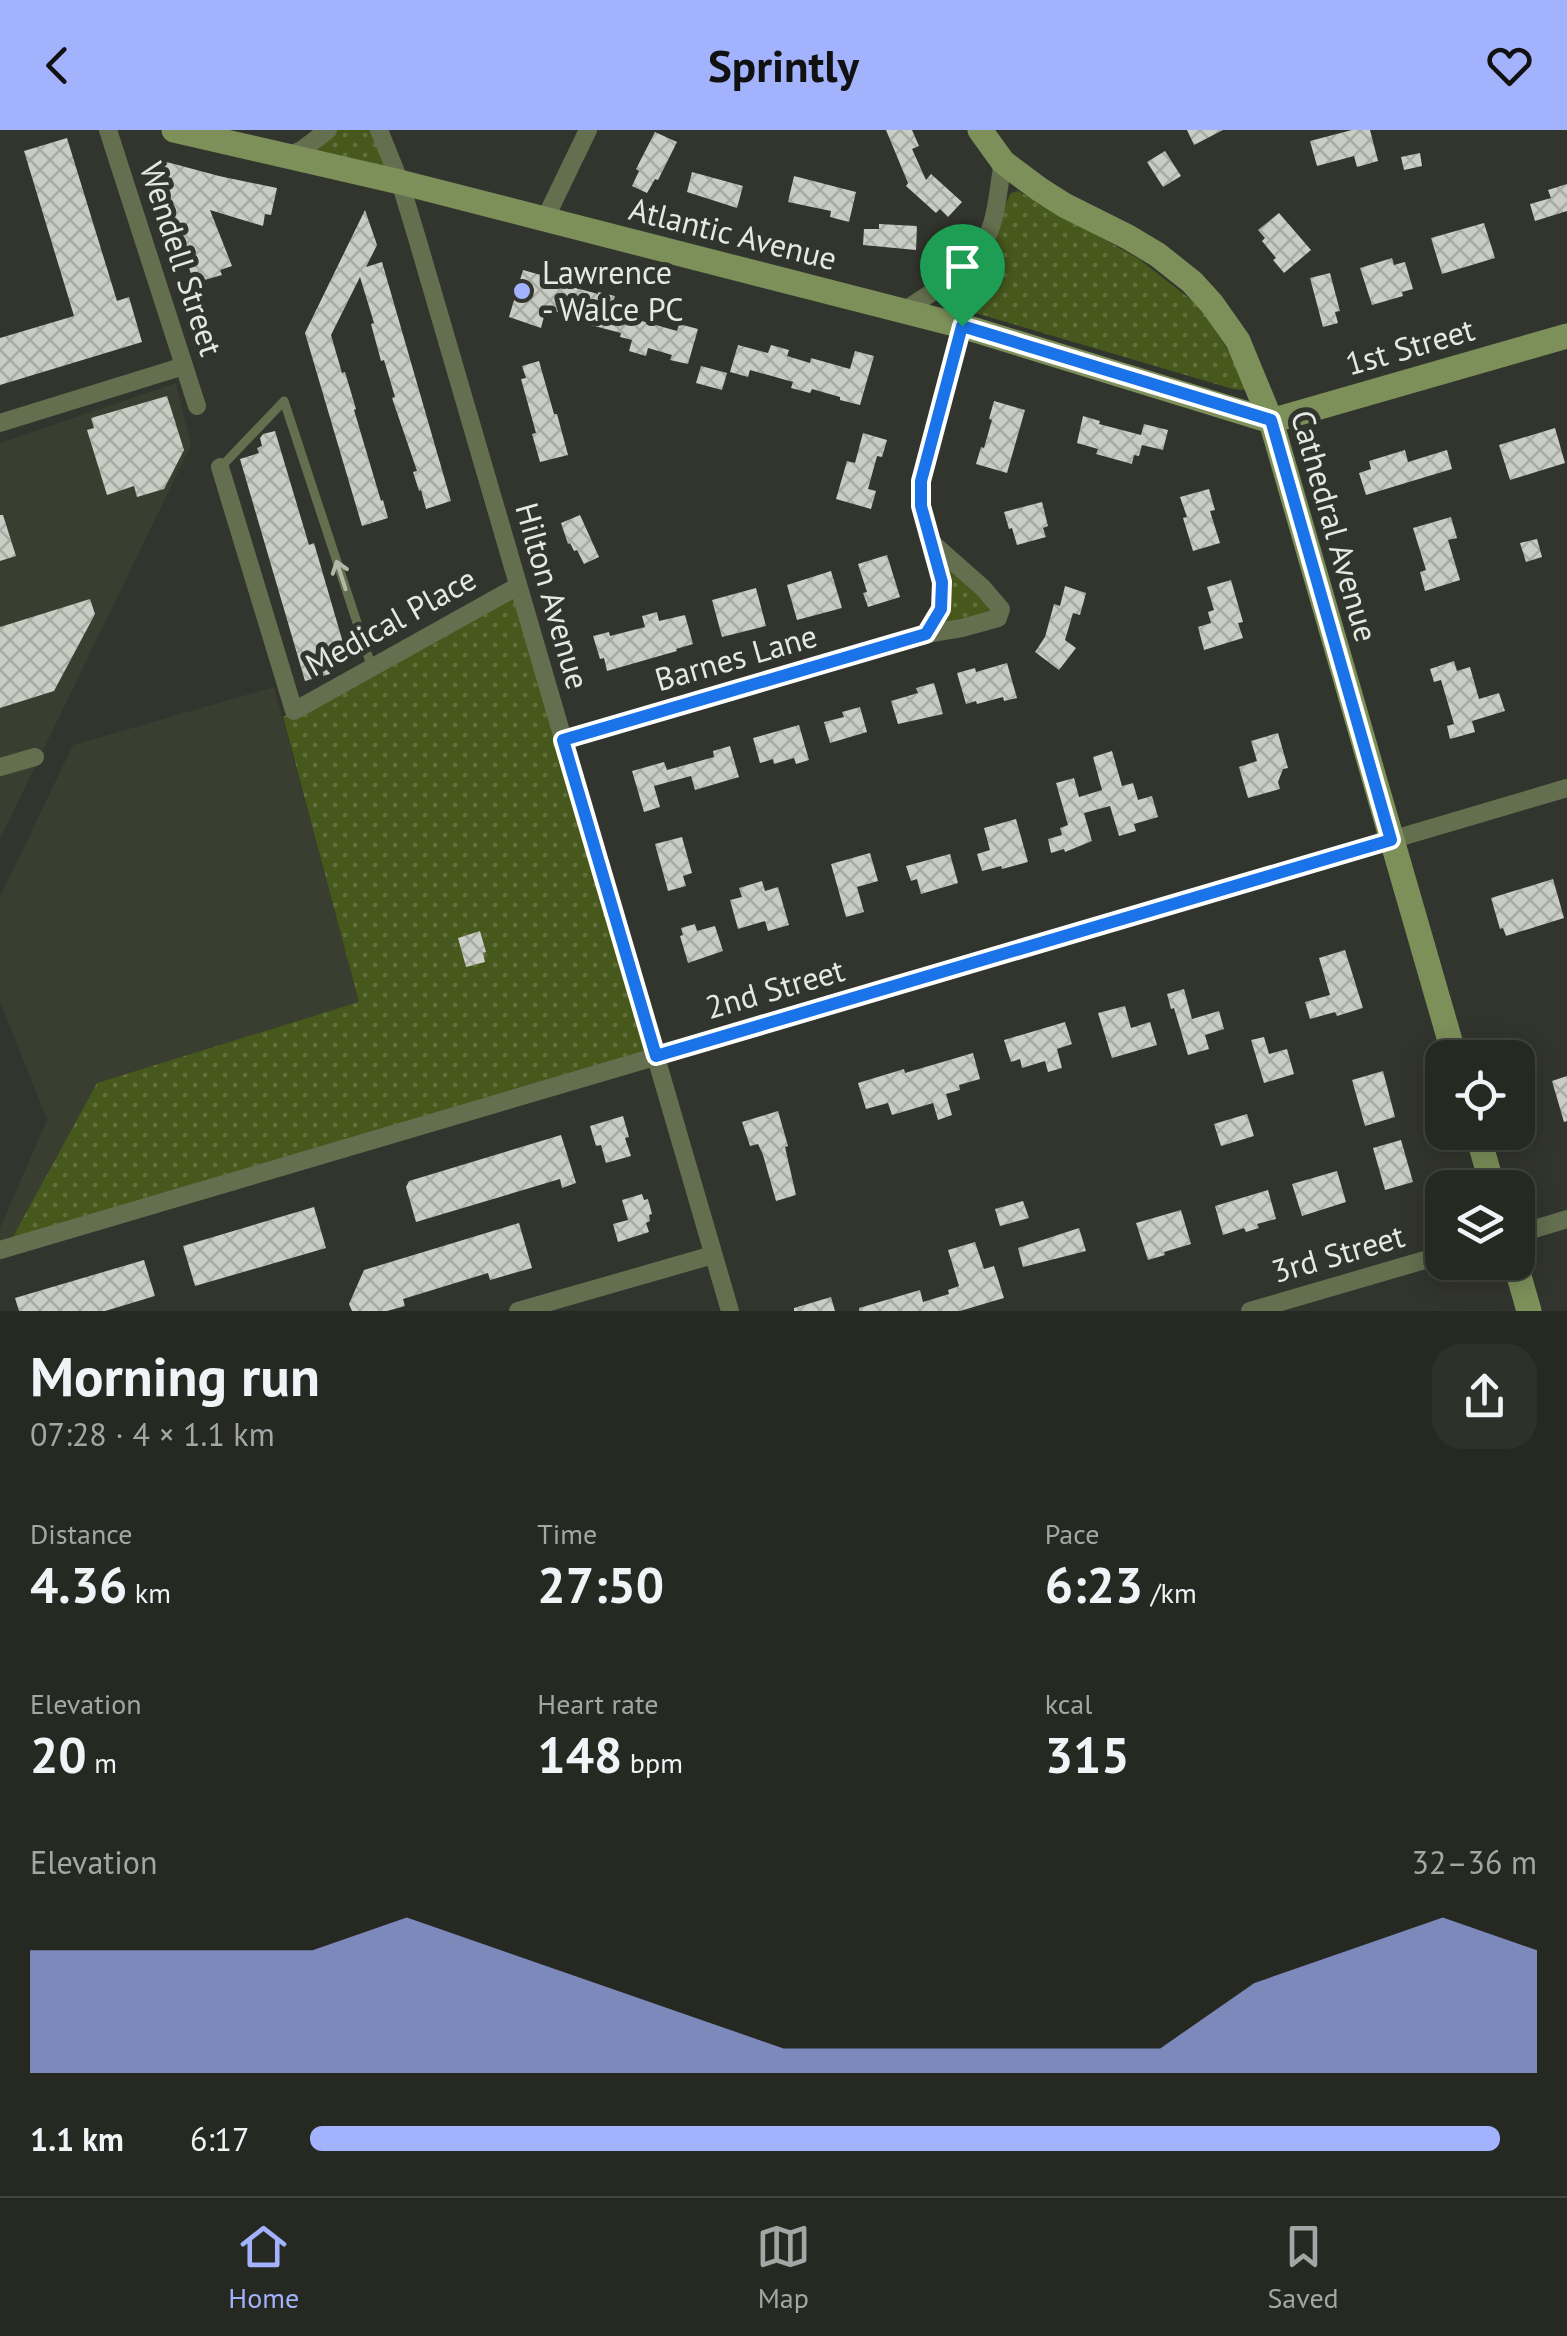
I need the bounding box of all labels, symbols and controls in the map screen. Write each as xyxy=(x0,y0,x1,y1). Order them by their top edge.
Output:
text: Sprintly xyxy=(708,36,859,94)
icon: back xyxy=(30,38,85,93)
icon: heart xyxy=(1482,38,1537,93)
street label: Wendell Street xyxy=(131,156,233,361)
street label: Atlantic Avenue xyxy=(625,187,841,279)
pin xyxy=(920,224,1005,327)
icon: arrive xyxy=(935,239,990,294)
place label: Lawrence - Walce PC xyxy=(542,251,683,330)
marker: Lawrence - Walce PC xyxy=(511,280,533,302)
street label: 1st Street xyxy=(1340,308,1479,384)
street label: Cathedral Avenue xyxy=(1282,405,1388,646)
street label: Hilton Avenue xyxy=(506,498,600,694)
street label: Medical Place xyxy=(298,557,483,685)
one-way arrow xyxy=(331,560,349,591)
street label: Barnes Lane xyxy=(650,614,822,700)
street label: 2nd Street xyxy=(700,948,849,1028)
map controls xyxy=(1425,1040,1535,1280)
button: locate xyxy=(1425,1040,1535,1150)
button: layers xyxy=(1425,1170,1535,1280)
street label: 3rd Street xyxy=(1267,1214,1409,1292)
text: Morning run xyxy=(30,1340,320,1411)
button: share xyxy=(1432,1344,1537,1449)
text: 07:28 · 4 × 1.1 km xyxy=(30,1413,275,1455)
text: Distance xyxy=(30,1515,133,1552)
text: Time xyxy=(537,1515,597,1552)
text: Pace xyxy=(1045,1515,1099,1552)
text: 4.36 xyxy=(30,1552,127,1617)
text: 27:50 xyxy=(537,1552,664,1617)
text: 6:23 xyxy=(1045,1552,1143,1617)
text: km xyxy=(127,1574,171,1611)
text: /km xyxy=(1143,1574,1197,1611)
text: Elevation xyxy=(30,1685,142,1722)
text: Heart rate xyxy=(537,1685,658,1722)
text: kcal xyxy=(1045,1685,1092,1722)
text: 20 xyxy=(30,1722,87,1787)
text: 148 xyxy=(537,1722,622,1787)
text: 315 xyxy=(1045,1722,1130,1787)
text: m xyxy=(87,1744,117,1781)
text: bpm xyxy=(622,1744,683,1781)
text: Elevation xyxy=(30,1841,157,1883)
text: 32–36 m xyxy=(1412,1841,1537,1883)
text: 1.1 km xyxy=(30,2118,124,2160)
text: 6:17 xyxy=(190,2118,249,2160)
tab: Home xyxy=(228,2219,299,2316)
tab: Map xyxy=(756,2219,811,2316)
tab: Saved xyxy=(1267,2219,1339,2316)

